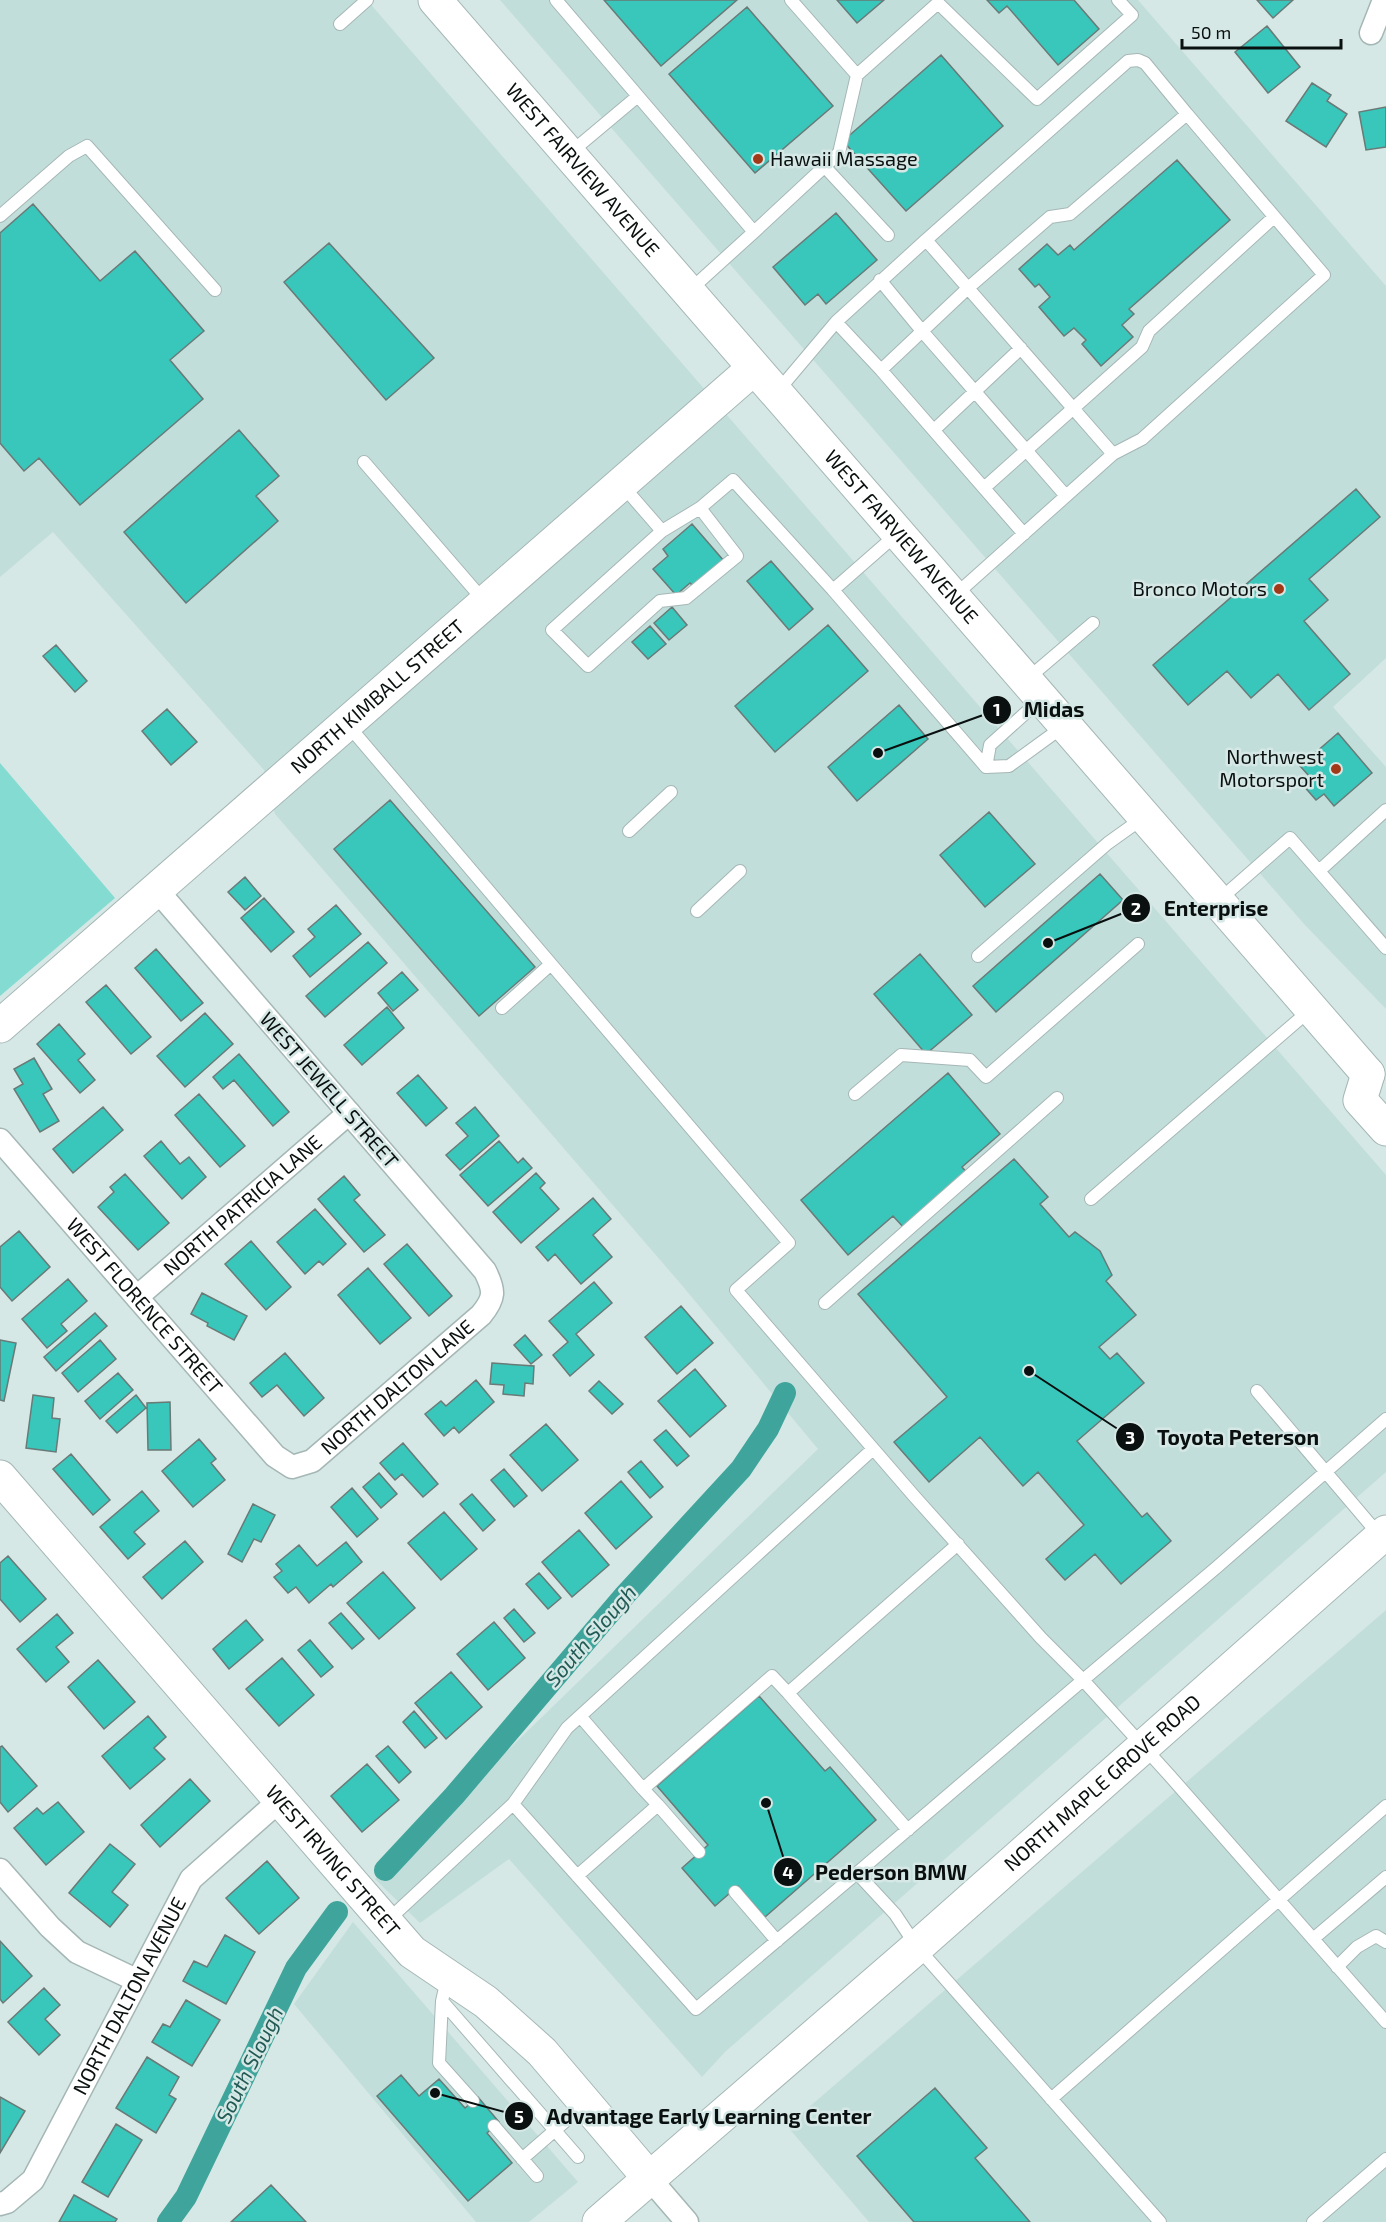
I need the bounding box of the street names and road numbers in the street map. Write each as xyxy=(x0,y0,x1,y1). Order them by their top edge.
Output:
street label: WEST FAIRVIEW AVENUE xyxy=(501,78,665,261)
street label: WEST FAIRVIEW AVENUE xyxy=(820,444,984,628)
street label: NORTH KIMBALL STREET xyxy=(285,613,469,778)
street label: WEST JEWELL STREET xyxy=(256,1007,404,1172)
street label: NORTH PATRICIA LANE xyxy=(158,1129,326,1280)
street label: WEST FLORENCE STREET xyxy=(62,1212,228,1398)
street label: NORTH DALTON LANE xyxy=(315,1314,478,1459)
street label: NORTH MAPLE GROVE ROAD xyxy=(999,1689,1205,1875)
street label: WEST IRVING STREET xyxy=(262,1780,406,1941)
street label: NORTH DALTON AVENUE xyxy=(67,1893,190,2098)

